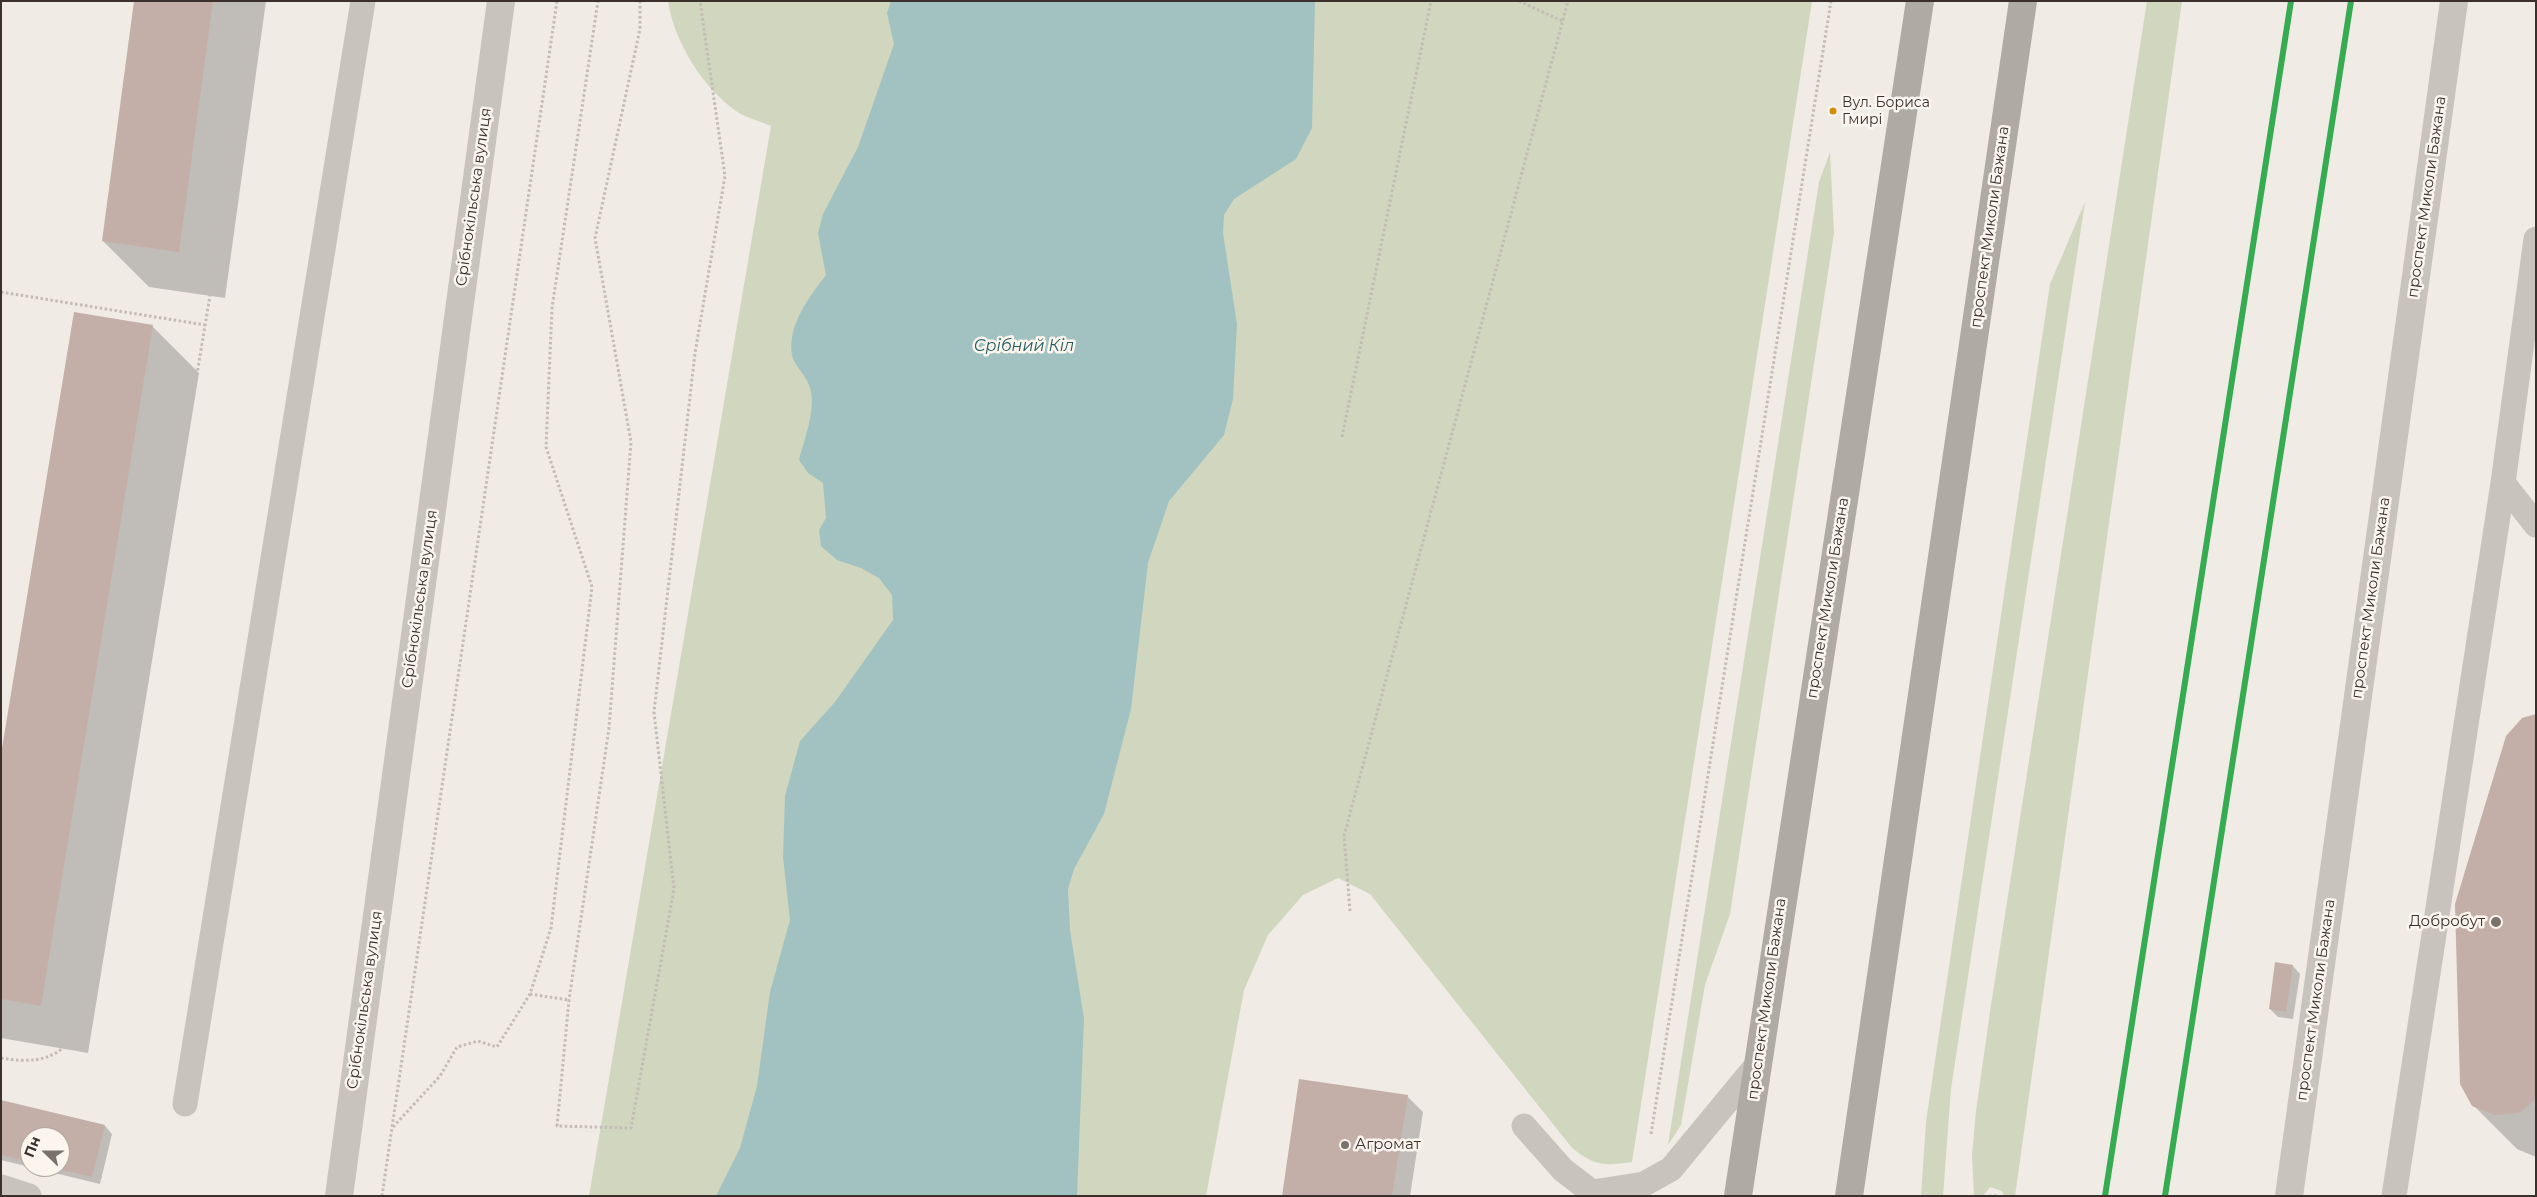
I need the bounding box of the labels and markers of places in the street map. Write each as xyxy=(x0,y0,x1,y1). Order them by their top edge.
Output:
place label: Вул. Бориса Гмирі xyxy=(1842,95,1930,128)
marker: Вул. Бориса Гмирі xyxy=(1828,106,1838,116)
place label: Добробут xyxy=(2409,913,2485,931)
marker: Добробут xyxy=(2489,915,2503,929)
place label: Агромат xyxy=(1355,1136,1421,1154)
marker: Агромат xyxy=(1339,1139,1351,1151)

